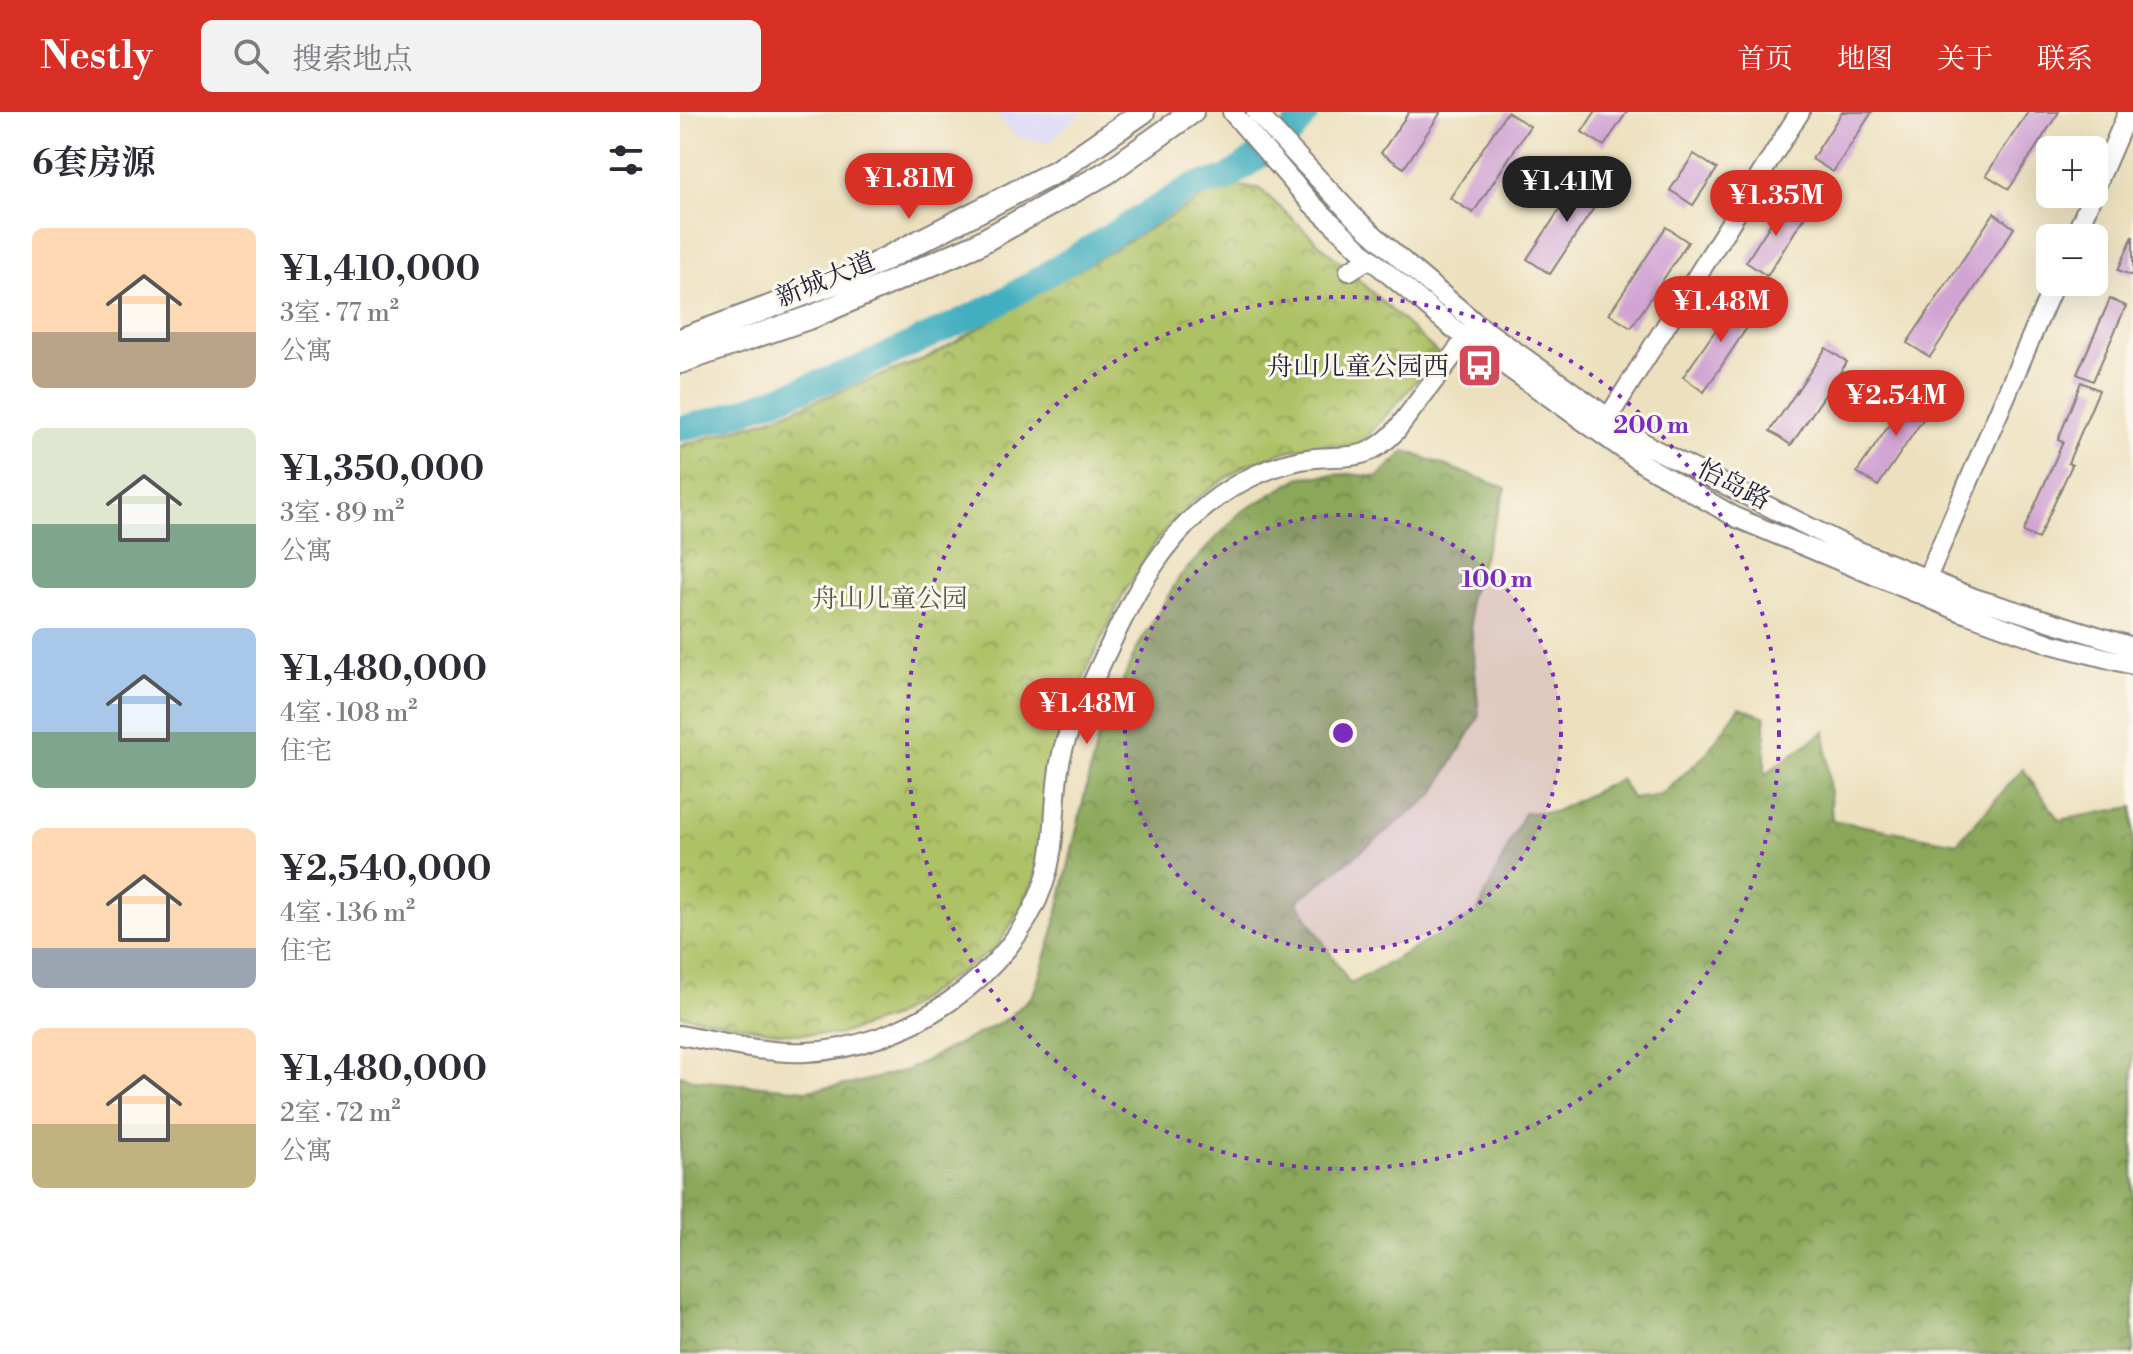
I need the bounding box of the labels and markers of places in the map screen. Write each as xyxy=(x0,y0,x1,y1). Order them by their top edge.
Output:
pin: ¥1.81M xyxy=(844,153,974,221)
pin: ¥1.41M xyxy=(1502,156,1632,224)
pin: ¥1.35M xyxy=(1711,170,1841,238)
pin: ¥1.48M xyxy=(1656,276,1786,344)
bus stop icon: 舟山儿童公园西 xyxy=(1456,342,1504,390)
place label: 舟山儿童公园西 xyxy=(1267,351,1449,383)
pin: ¥2.54M xyxy=(1831,370,1961,438)
pin: ¥1.48M xyxy=(1022,678,1152,746)
centre of rings xyxy=(1329,719,1357,747)

